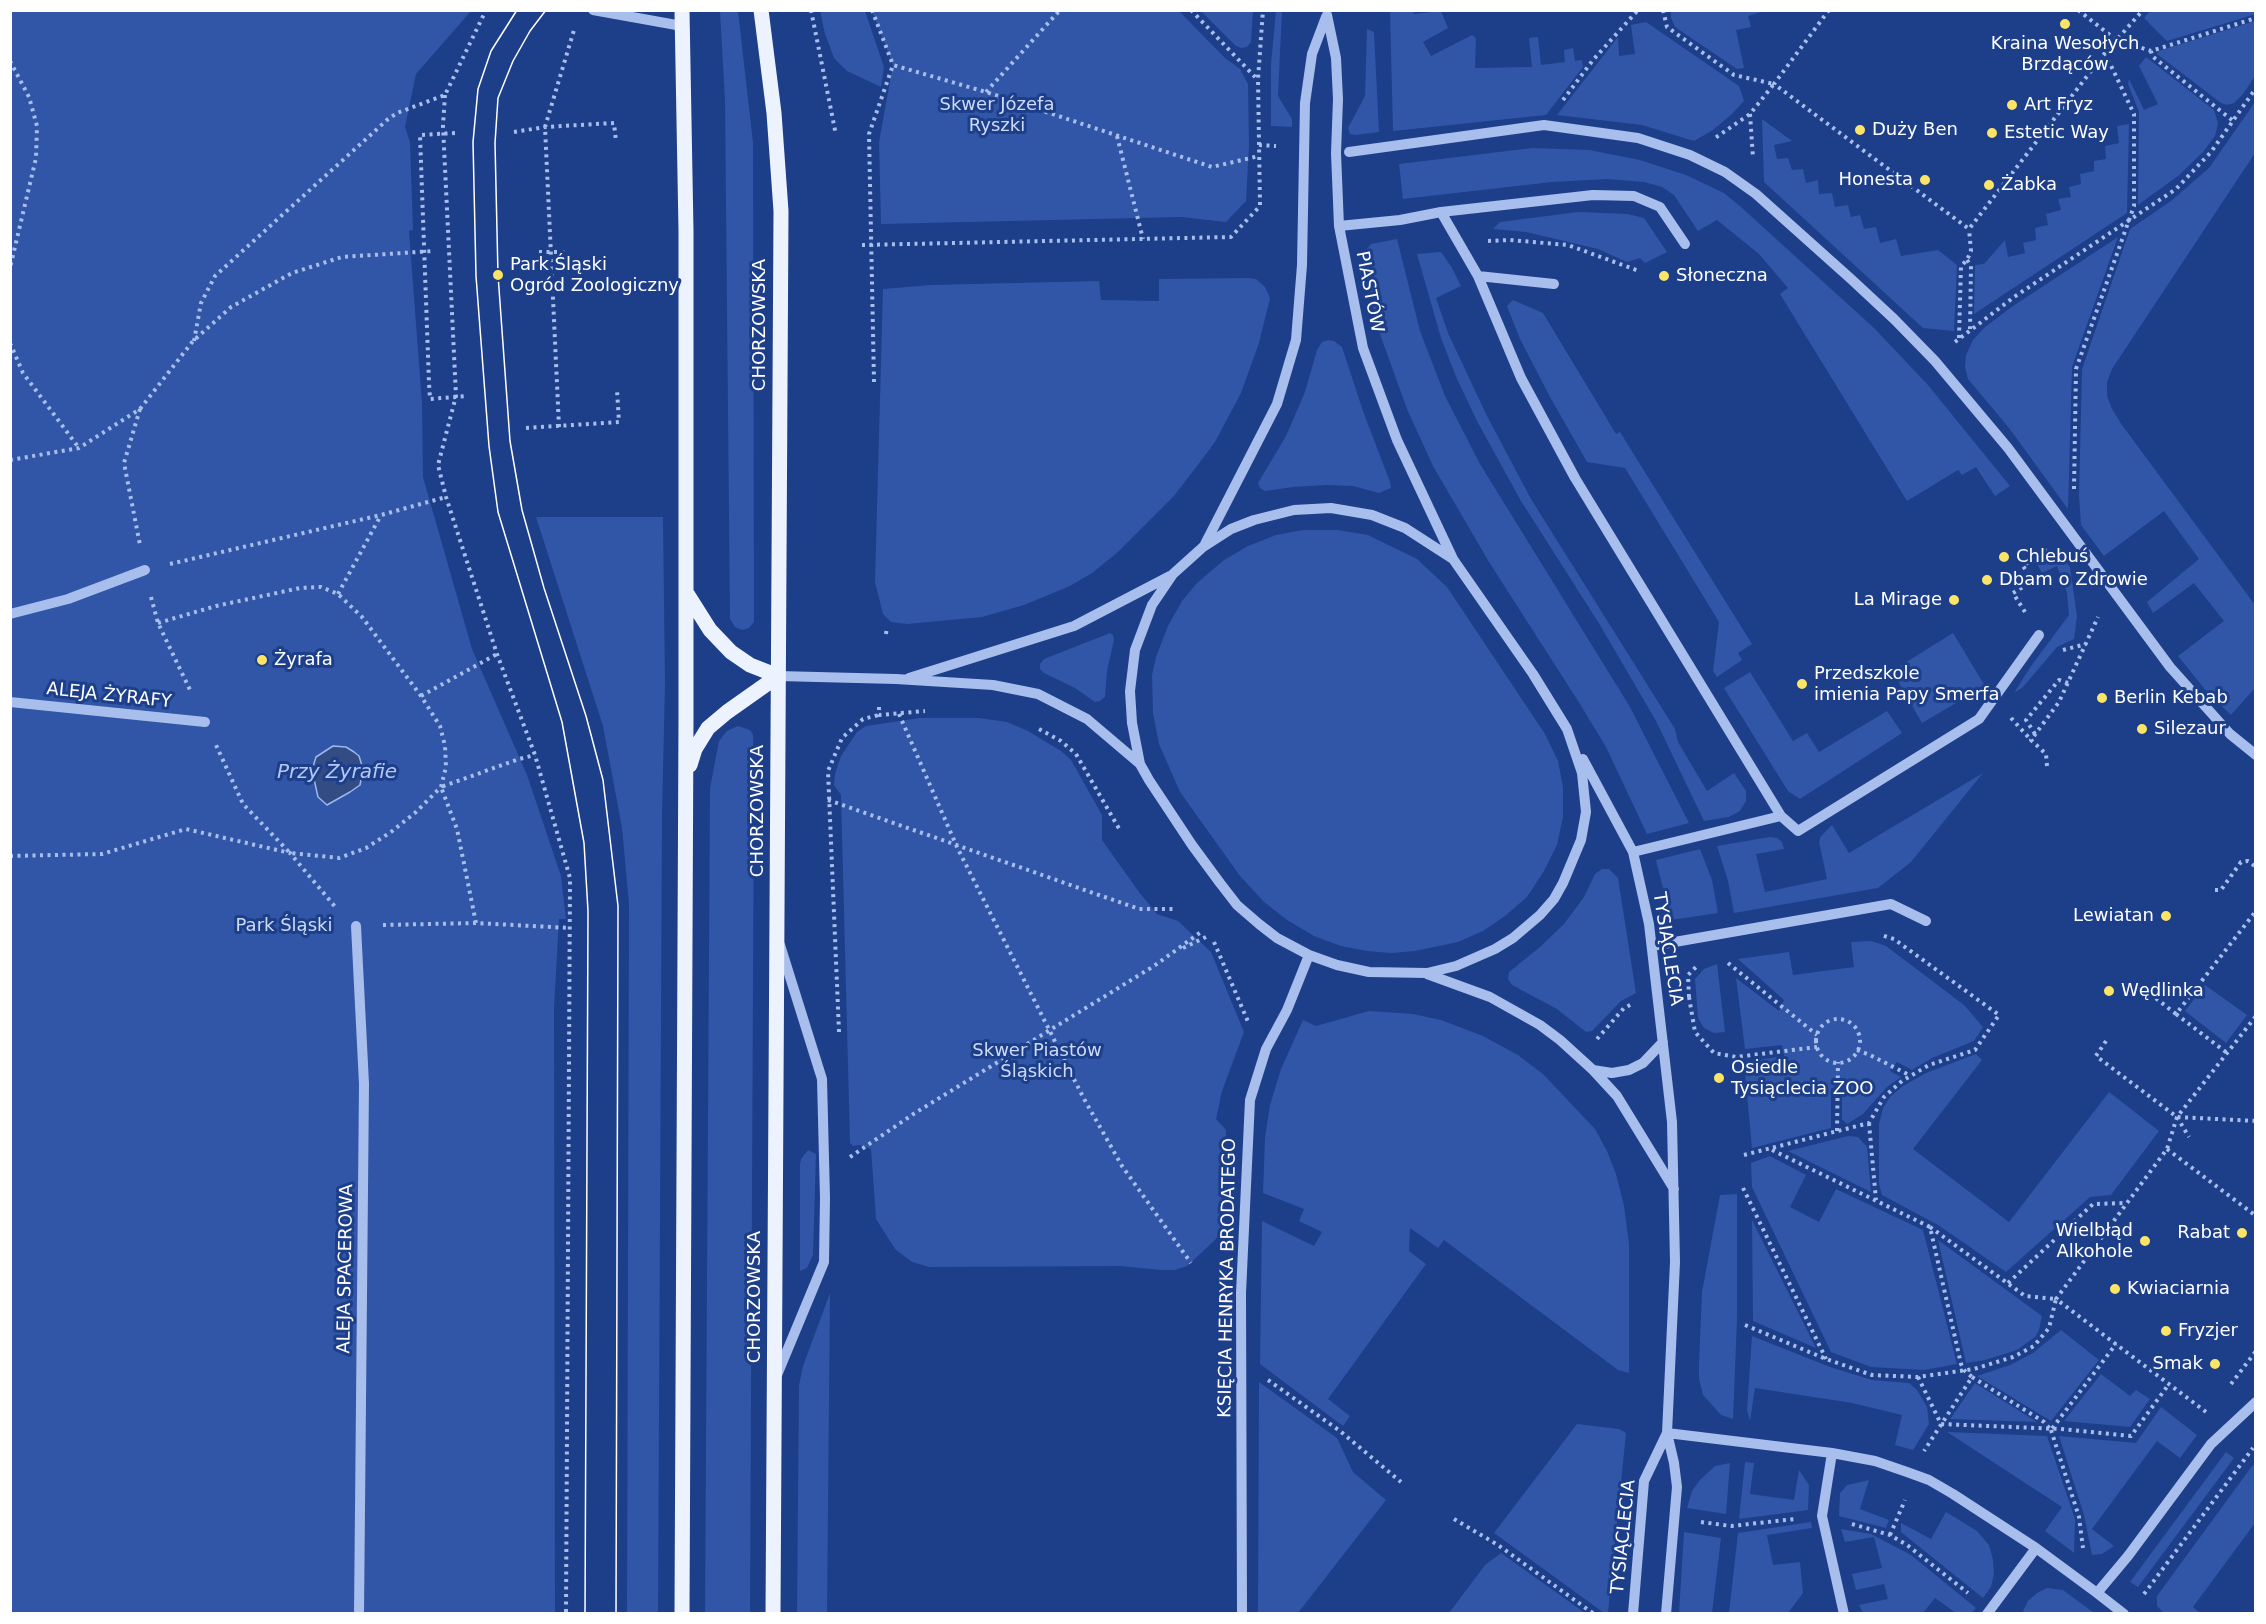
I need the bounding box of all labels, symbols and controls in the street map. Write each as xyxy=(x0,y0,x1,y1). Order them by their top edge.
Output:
marker: Kraina Wesołych Brzdąców xyxy=(2058,17,2072,31)
place label: Kraina Wesołych Brzdąców xyxy=(1991,33,2139,76)
park label: Skwer Józefa Ryszki xyxy=(940,94,1054,136)
place label: Art Fryz xyxy=(2024,94,2093,116)
marker: Art Fryz xyxy=(2005,98,2019,112)
place label: Duży Ben xyxy=(1872,119,1958,141)
place label: Estetic Way xyxy=(2004,122,2109,144)
marker: Duży Ben xyxy=(1853,123,1867,137)
marker: Estetic Way xyxy=(1985,126,1999,140)
place label: Honesta xyxy=(1839,169,1913,191)
marker: Honesta xyxy=(1918,173,1932,187)
place label: Żabka xyxy=(2001,174,2057,196)
marker: Żabka xyxy=(1982,178,1996,192)
street label: PIASTÓW xyxy=(1350,249,1388,335)
place label: Park Śląski Ogród Zoologiczny xyxy=(510,254,679,296)
street label: CHORZOWSKA xyxy=(749,259,771,391)
place label: Słoneczna xyxy=(1676,265,1768,287)
marker: Park Śląski Ogród Zoologiczny xyxy=(491,268,505,282)
marker: Słoneczna xyxy=(1657,269,1671,283)
place label: Chlebuś xyxy=(2016,546,2088,568)
marker: Chlebuś xyxy=(1997,550,2011,564)
place label: Dbam o Zdrowie xyxy=(1999,569,2148,591)
marker: Dbam o Zdrowie xyxy=(1980,573,1994,587)
place label: La Mirage xyxy=(1854,589,1942,611)
marker: La Mirage xyxy=(1947,593,1961,607)
place label: Żyrafa xyxy=(274,649,333,671)
marker: Żyrafa xyxy=(255,653,269,667)
place label: Przedszkole imienia Papy Smerfa xyxy=(1814,663,1999,706)
marker: Przedszkole imienia Papy Smerfa xyxy=(1795,677,1809,691)
street label: ALEJA ŻYRAFY xyxy=(45,679,173,713)
place label: Berlin Kebab xyxy=(2114,687,2228,709)
marker: Berlin Kebab xyxy=(2095,691,2109,705)
place label: Silezaur xyxy=(2154,718,2226,740)
marker: Silezaur xyxy=(2135,722,2149,736)
street label: CHORZOWSKA xyxy=(747,745,769,877)
water label: Przy Żyrafie xyxy=(277,761,397,785)
street label: TYSIĄCLECIA xyxy=(1647,891,1687,1007)
place label: Lewiatan xyxy=(2073,905,2154,927)
marker: Lewiatan xyxy=(2159,909,2173,923)
park label: Park Śląski xyxy=(236,915,332,937)
place label: Wędlinka xyxy=(2121,980,2204,1002)
marker: Wędlinka xyxy=(2102,984,2116,998)
park label: Skwer Piastów Śląskich xyxy=(972,1040,1102,1082)
place label: Osiedle Tysiąclecia ZOO xyxy=(1731,1057,1874,1100)
marker: Osiedle Tysiąclecia ZOO xyxy=(1712,1071,1726,1085)
street label: KSIĘCIA HENRYKA BRODATEGO xyxy=(1215,1138,1241,1418)
street label: ALEJA SPACEROWA xyxy=(334,1184,358,1354)
place label: Wielbłąd Alkohole xyxy=(2056,1220,2133,1262)
place label: Rabat xyxy=(2177,1222,2230,1244)
marker: Rabat xyxy=(2235,1226,2249,1240)
street label: CHORZOWSKA xyxy=(744,1231,766,1363)
marker: Wielbłąd Alkohole xyxy=(2138,1234,2152,1248)
place label: Kwiaciarnia xyxy=(2127,1278,2230,1300)
marker: Kwiaciarnia xyxy=(2108,1282,2122,1296)
place label: Fryzjer xyxy=(2178,1320,2238,1342)
marker: Fryzjer xyxy=(2159,1324,2173,1338)
place label: Smak xyxy=(2153,1353,2203,1375)
marker: Smak xyxy=(2208,1357,2222,1371)
street label: TYSIĄCLECIA xyxy=(1607,1479,1641,1595)

